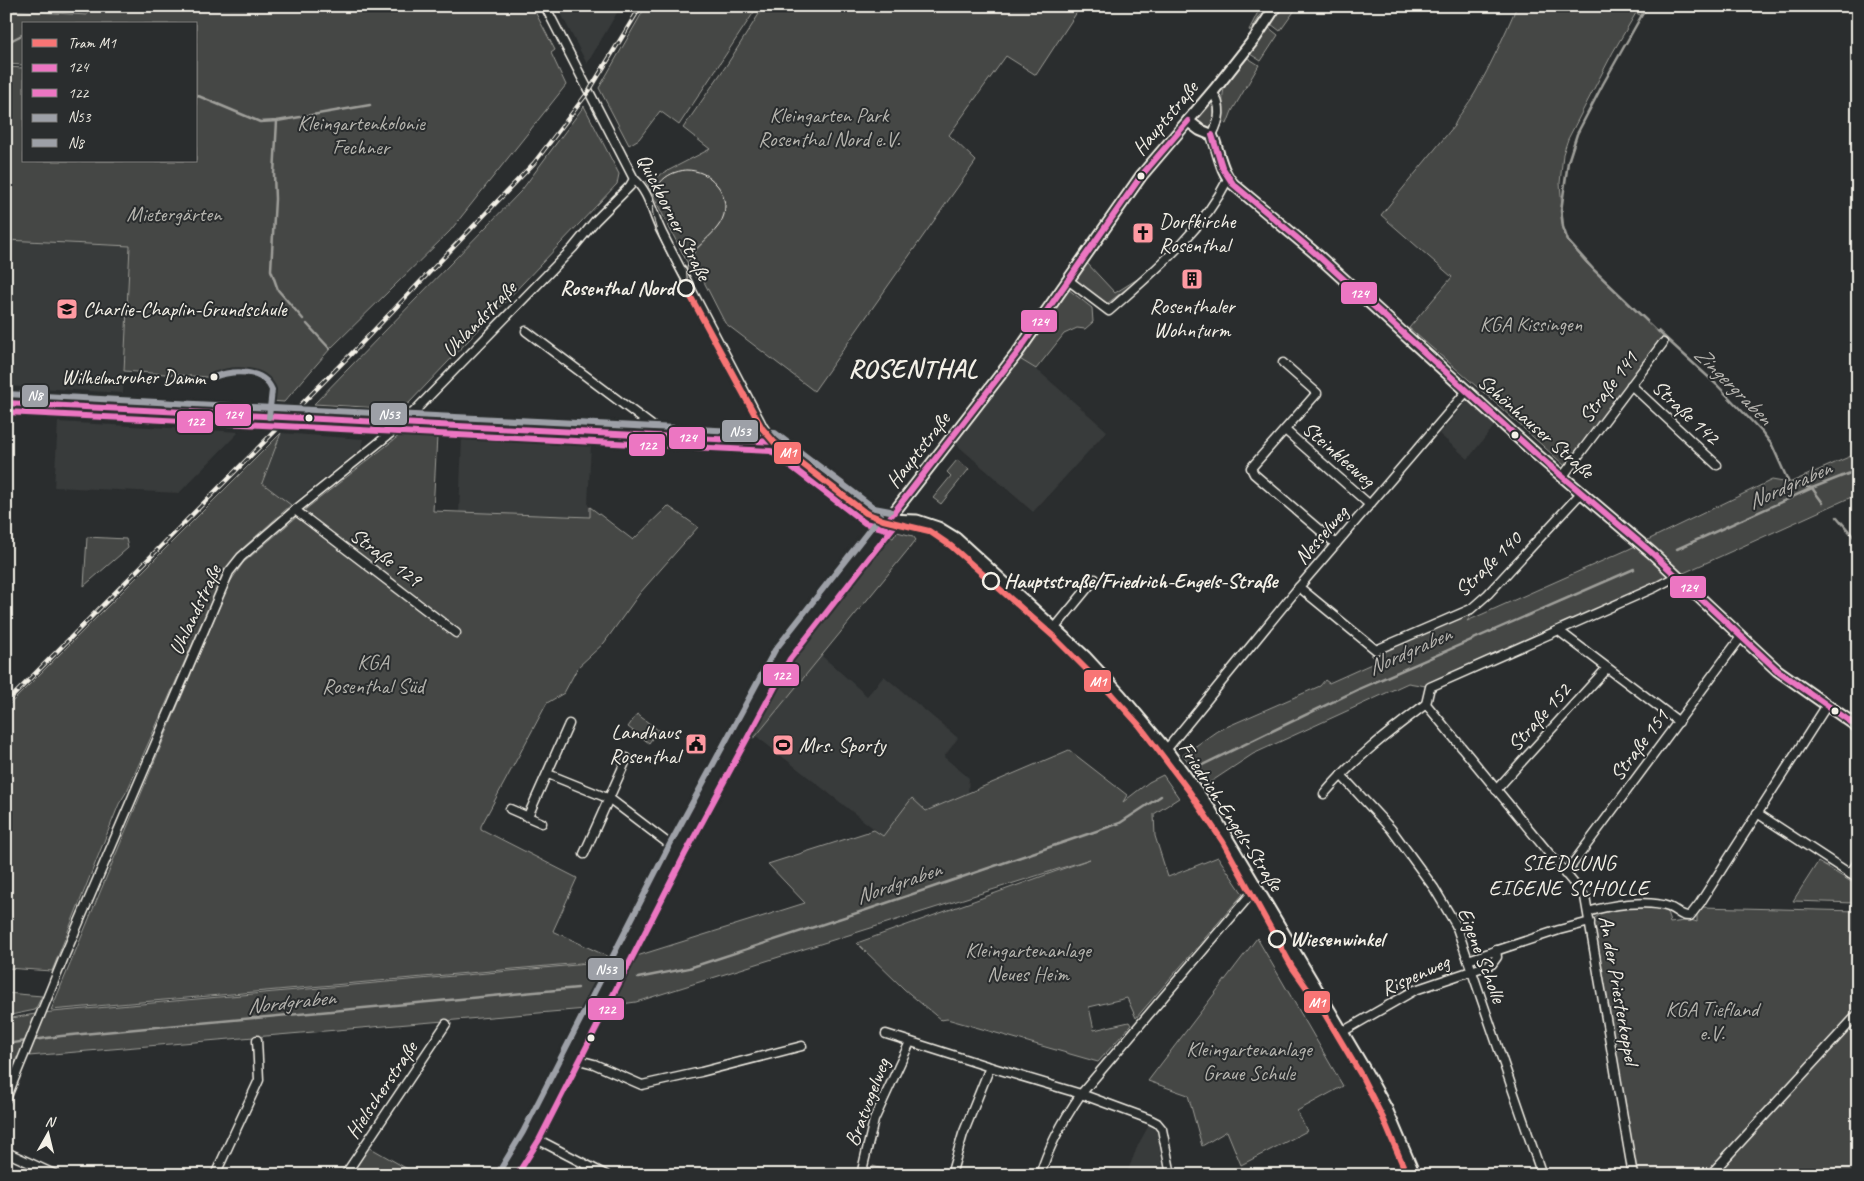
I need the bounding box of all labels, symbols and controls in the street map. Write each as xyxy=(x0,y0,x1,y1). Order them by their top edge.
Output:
legend xyxy=(22,22,198,162)
text: Tram M1 xyxy=(68,34,117,53)
text: 124 xyxy=(68,58,90,77)
street label: Hauptstraße xyxy=(1126,74,1205,160)
text: 122 xyxy=(68,84,90,103)
park label: Kleingarten Park Rosenthal Nord e.V. xyxy=(758,102,901,152)
text: N53 xyxy=(68,108,92,127)
park label: Kleingartenkolonie Fechner xyxy=(297,110,426,160)
text: N8 xyxy=(68,134,85,153)
street label: Quickborner Straße xyxy=(631,149,718,287)
unlabelled marker xyxy=(1136,171,1146,181)
park label: Mietergärten xyxy=(127,201,223,227)
place label: Dorfkirche Rosenthal xyxy=(1159,208,1236,258)
church icon: Dorfkirche Rosenthal xyxy=(1131,221,1155,245)
building icon: Rosenthaler Wohnturm xyxy=(1180,267,1204,291)
street label: Uhlandstraße xyxy=(436,274,523,363)
place label: Rosenthal Nord xyxy=(560,275,678,301)
marker: Rosenthal Nord xyxy=(677,279,695,297)
line badge: 124 xyxy=(1340,281,1378,305)
text: 124 xyxy=(1350,285,1370,302)
place label: Rosenthaler Wohnturm xyxy=(1149,293,1236,343)
place label: Charlie-Chaplin-Grundschule xyxy=(83,296,288,322)
school or university icon: Charlie-Chaplin-Grundschule xyxy=(55,297,79,321)
line badge: 124 xyxy=(1020,309,1058,333)
park label: KGA Kissingen xyxy=(1480,311,1583,337)
text: 124 xyxy=(1030,313,1050,330)
water label: Zingergraben xyxy=(1688,341,1780,432)
street label: Straße 141 xyxy=(1573,345,1644,428)
district label: ROSENTHAL xyxy=(848,352,979,385)
place label: Wilhelmsruher Damm xyxy=(62,365,207,390)
street label: Schönhauser Straße xyxy=(1472,368,1601,485)
marker: Wilhelmsruher Damm xyxy=(209,372,219,382)
street label: Straße 142 xyxy=(1647,374,1726,451)
line badge: N8 xyxy=(21,384,49,408)
text: N8 xyxy=(28,387,44,404)
line badge: N53 xyxy=(370,402,408,426)
line badge: 124 xyxy=(214,403,252,427)
street label: Hauptstraße xyxy=(880,405,957,493)
text: 124 xyxy=(224,406,244,423)
text: N53 xyxy=(378,406,401,423)
line badge: 122 xyxy=(176,410,214,434)
text: 122 xyxy=(186,413,206,430)
unlabelled marker xyxy=(304,413,314,423)
street label: Steinkleeweg xyxy=(1297,415,1382,494)
line badge: N53 xyxy=(721,419,759,443)
text: N53 xyxy=(729,423,752,440)
line badge: 124 xyxy=(668,426,706,450)
text: 124 xyxy=(678,429,698,446)
unlabelled marker xyxy=(1510,430,1520,440)
line badge: 122 xyxy=(628,433,666,457)
text: 122 xyxy=(638,437,658,454)
line badge: M1 xyxy=(773,441,802,465)
text: M1 xyxy=(780,444,798,461)
water label: Nordgraben xyxy=(1743,453,1838,516)
street label: Nesselweg xyxy=(1288,499,1355,570)
street label: Straße 129 xyxy=(345,522,428,593)
street label: Straße 140 xyxy=(1449,525,1528,602)
street label: Uhlandstraße xyxy=(163,559,228,659)
place label: Hauptstraße/Friedrich-Engels-Straße xyxy=(1004,568,1279,594)
marker: Hauptstraße/Friedrich-Engels-Straße xyxy=(982,572,1000,590)
line badge: 124 xyxy=(1669,575,1707,599)
text: 124 xyxy=(1679,579,1699,596)
water label: Nordgraben xyxy=(1363,619,1458,682)
park label: KGA Rosenthal Süd xyxy=(322,649,428,699)
line badge: 122 xyxy=(762,663,800,687)
text: 122 xyxy=(772,667,792,684)
line badge: M1 xyxy=(1083,669,1112,693)
text: M1 xyxy=(1090,673,1108,690)
street label: Straße 152 xyxy=(1502,676,1577,757)
street label: Straße 151 xyxy=(1604,703,1675,786)
unlabelled marker xyxy=(1830,706,1840,716)
place label: Landhaus Rosenthal xyxy=(609,719,683,769)
public building icon: Landhaus Rosenthal xyxy=(684,732,708,756)
place label: Mrs. Sporty xyxy=(799,732,887,758)
sports icon: Mrs. Sporty xyxy=(771,733,795,757)
street label: Friedrich-Engels-Straße xyxy=(1173,736,1290,898)
district label: SIEDLUNG EIGENE SCHOLLE xyxy=(1488,849,1652,902)
water label: Nordgraben xyxy=(852,855,947,911)
street label: Eigene Scholle xyxy=(1452,904,1512,1007)
street label: An der Priesterkoppel xyxy=(1593,914,1645,1070)
place label: Wiesenwinkel xyxy=(1290,926,1388,952)
marker: Wiesenwinkel xyxy=(1268,930,1286,948)
park label: Kleingartenanlage Neues Heim xyxy=(965,937,1093,987)
street label: Rispenweg xyxy=(1377,948,1454,1001)
line badge: N53 xyxy=(587,957,625,981)
text: N53 xyxy=(595,961,618,978)
water label: Nordgraben xyxy=(246,983,339,1021)
line badge: M1 xyxy=(1303,990,1331,1014)
text: M1 xyxy=(1309,994,1327,1011)
park label: KGA Tiefland e.V. xyxy=(1666,996,1762,1046)
line badge: 122 xyxy=(587,997,625,1021)
text: 122 xyxy=(597,1001,617,1018)
unlabelled marker xyxy=(586,1033,596,1043)
street label: Hielscherstraße xyxy=(339,1035,424,1143)
park label: Kleingartenanlage Graue Schule xyxy=(1186,1036,1314,1086)
street label: Bratvogelweg xyxy=(838,1053,896,1150)
north arrow xyxy=(22,1108,72,1158)
text: N xyxy=(44,1113,58,1131)

